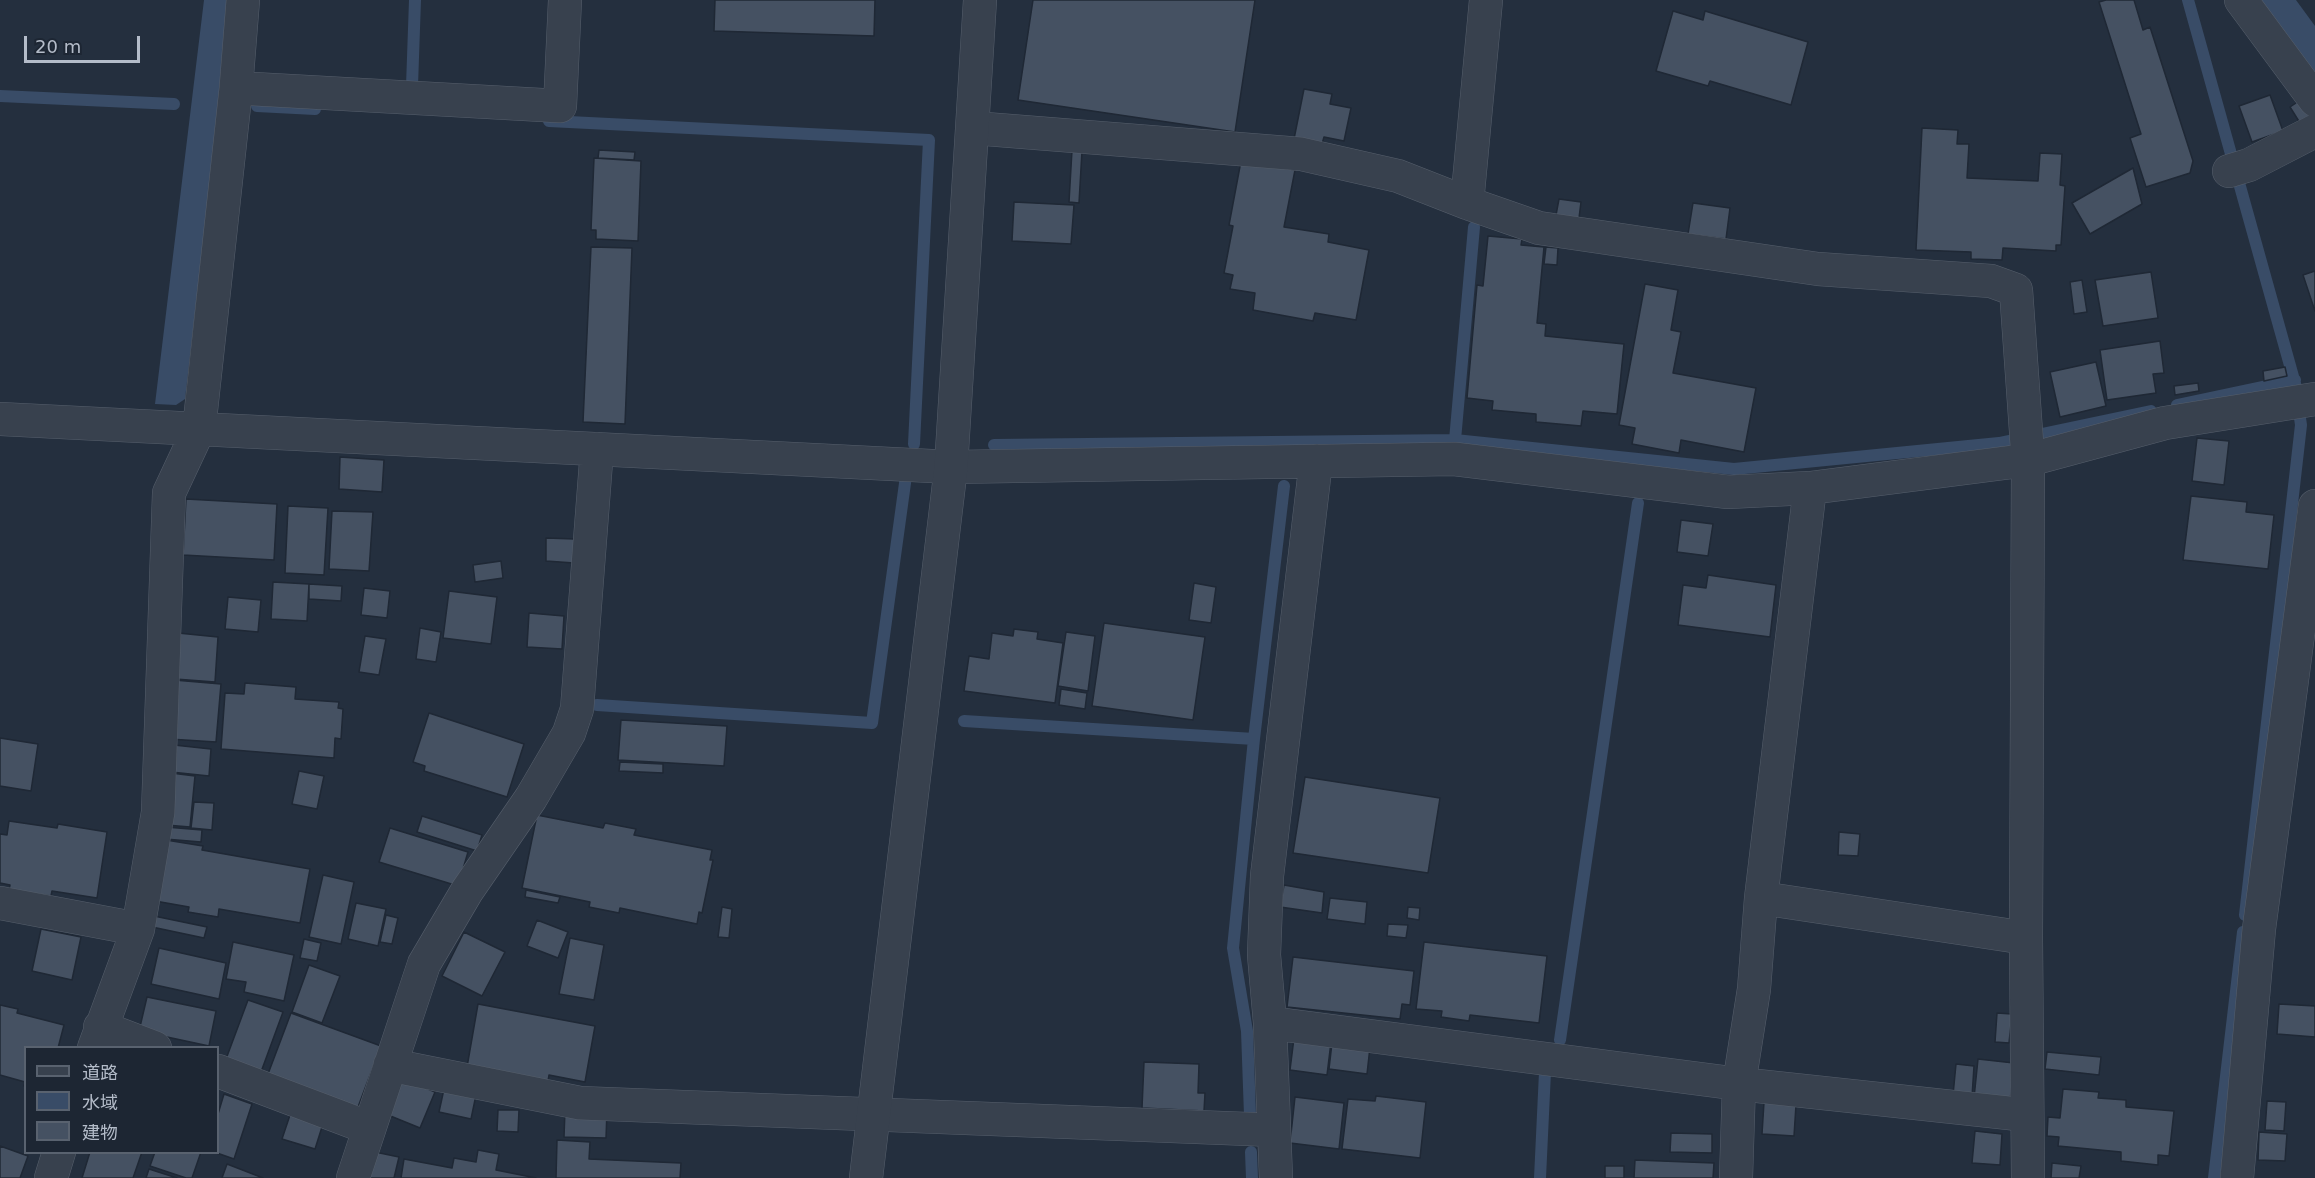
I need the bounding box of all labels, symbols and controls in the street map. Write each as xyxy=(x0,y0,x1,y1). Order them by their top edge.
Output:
scale bar xyxy=(27,24,142,62)
text: 20 m xyxy=(35,36,81,57)
legend xyxy=(24,1046,219,1154)
text: 道路 xyxy=(82,1062,118,1083)
text: 水域 xyxy=(82,1092,118,1113)
text: 建物 xyxy=(82,1122,118,1143)

